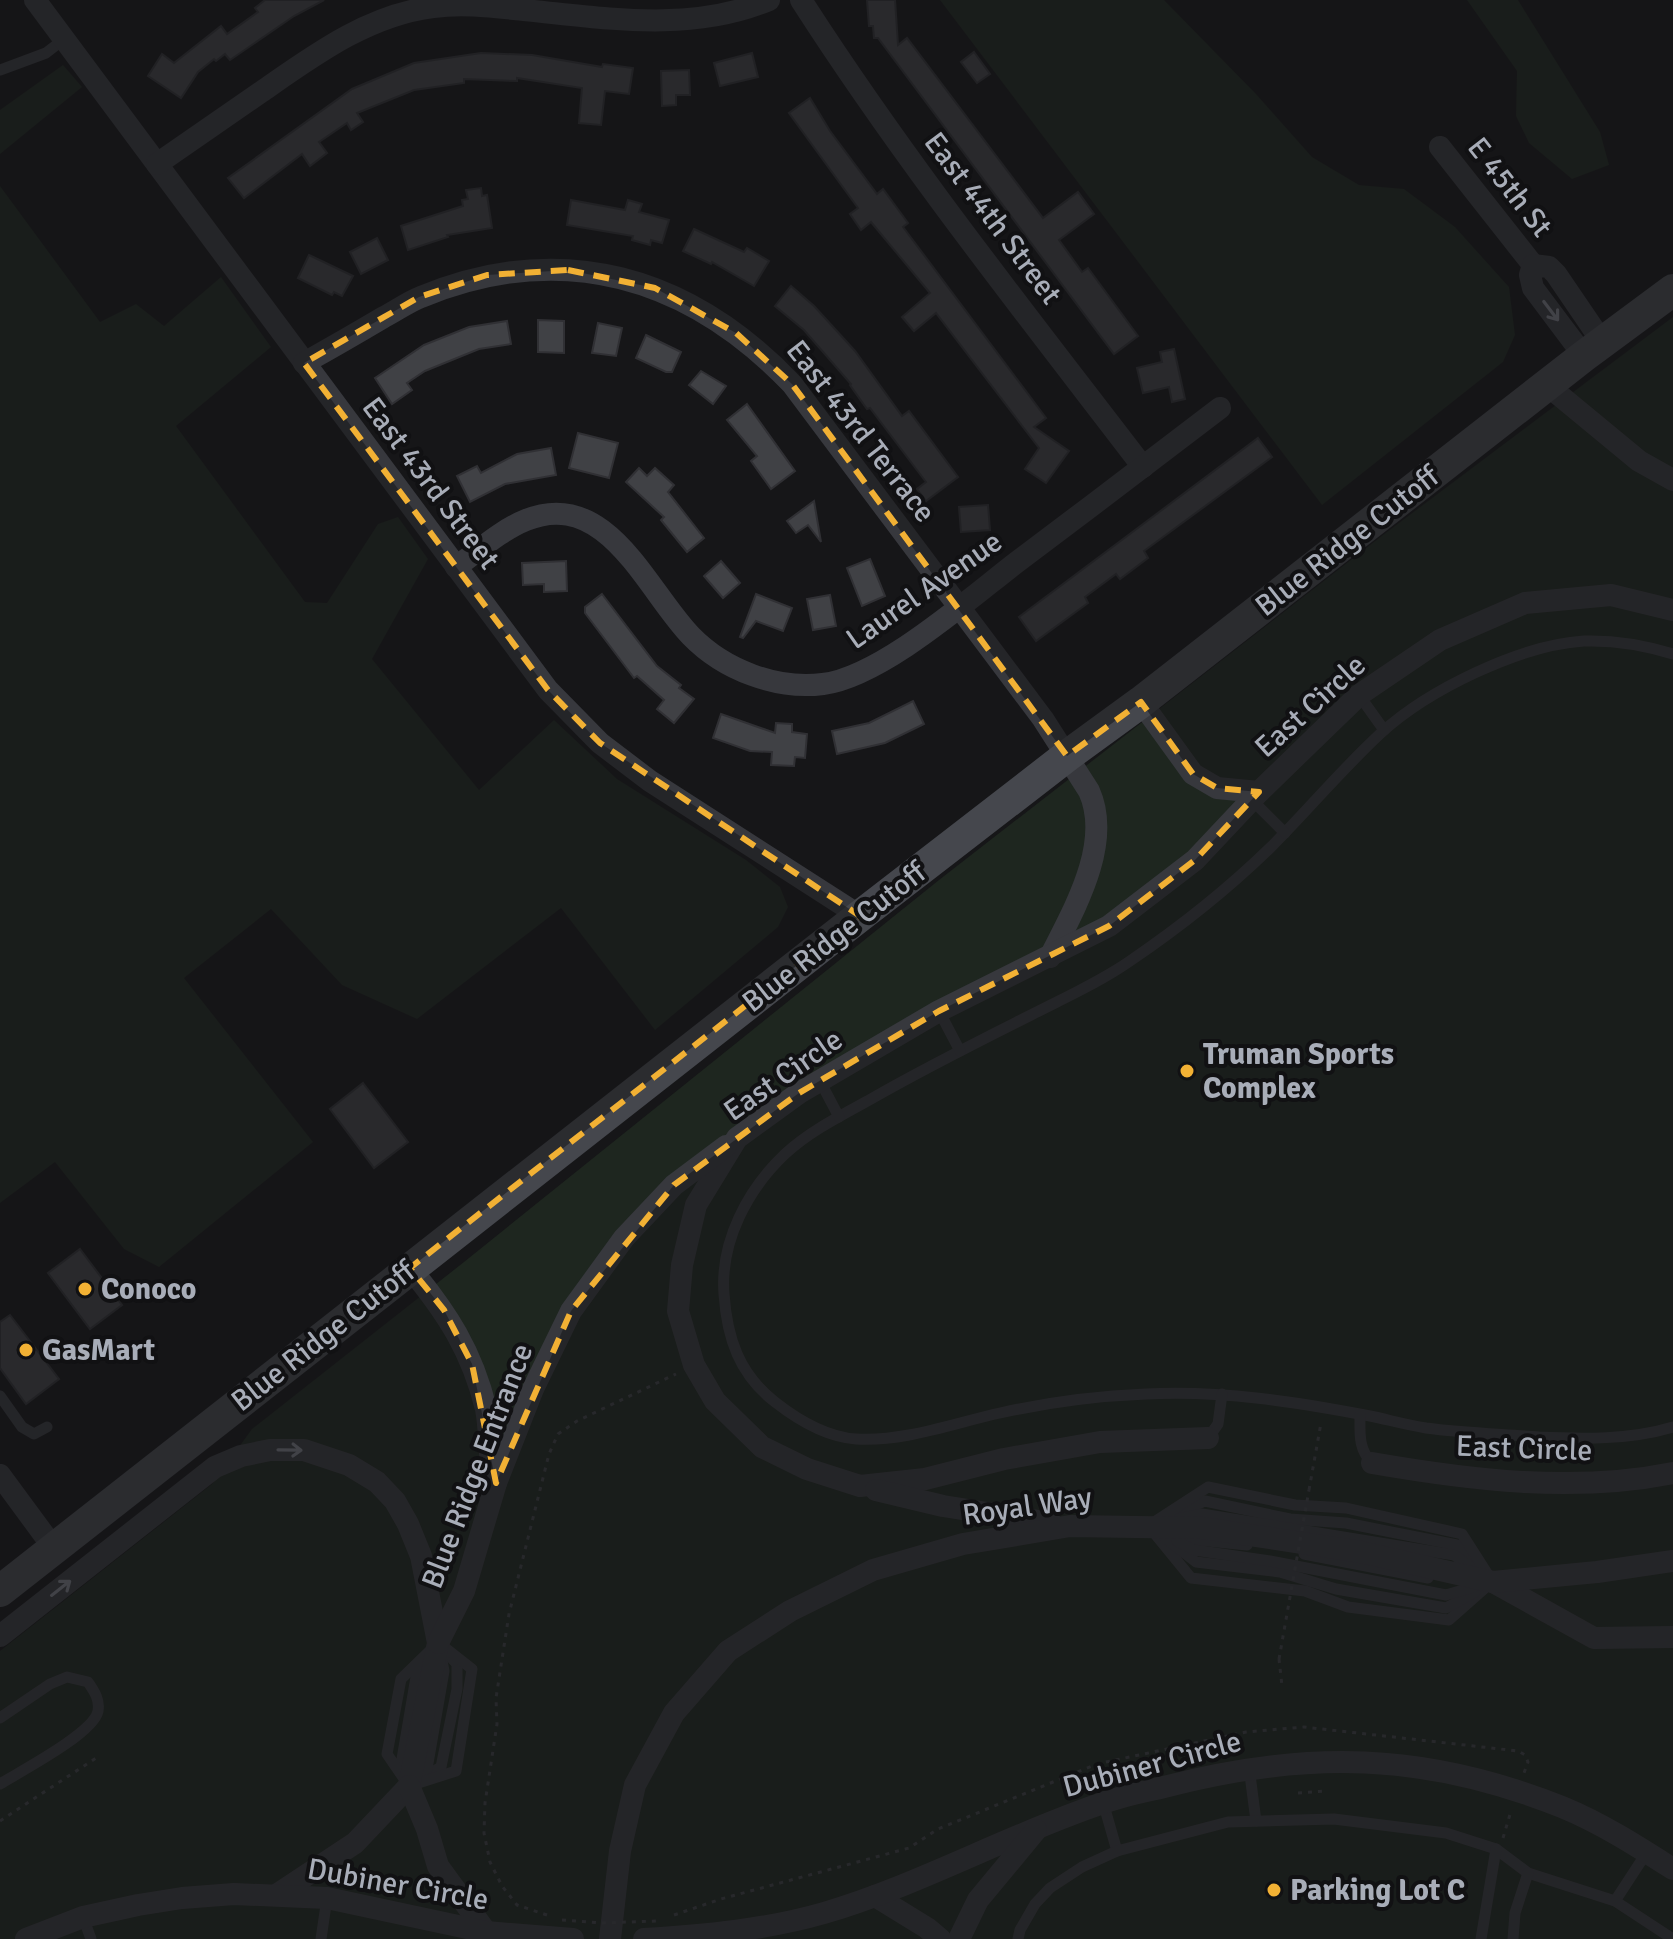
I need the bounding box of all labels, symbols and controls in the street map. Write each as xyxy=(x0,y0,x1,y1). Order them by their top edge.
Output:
street label: East 44th Street xyxy=(916,125,1069,312)
street label: E 45th St xyxy=(1459,130,1560,245)
one-way arrow xyxy=(1542,300,1559,321)
street label: East 43rd Terrace xyxy=(778,333,943,530)
street label: East 43rd Street xyxy=(354,390,507,577)
street label: Blue Ridge Cutoff xyxy=(1248,457,1448,625)
street label: Laurel Avenue xyxy=(839,523,1009,658)
street label: East Circle xyxy=(1247,647,1373,766)
street label: Blue Ridge Cutoff xyxy=(735,853,935,1021)
street label: East Circle xyxy=(717,1021,850,1130)
place label: Truman Sports Complex xyxy=(1203,1036,1394,1107)
marker: Truman Sports Complex xyxy=(1178,1062,1196,1080)
street label: Blue Ridge Cutoff xyxy=(224,1252,424,1420)
place label: Conoco xyxy=(101,1271,197,1308)
marker: Conoco xyxy=(76,1280,94,1298)
place label: GasMart xyxy=(42,1332,155,1369)
street label: Blue Ridge Entrance xyxy=(414,1339,541,1594)
marker: GasMart xyxy=(17,1341,35,1359)
street label: East Circle xyxy=(1455,1428,1593,1469)
one-way arrow xyxy=(276,1442,303,1458)
street label: Royal Way xyxy=(960,1479,1094,1534)
one-way arrow xyxy=(50,1579,71,1597)
street label: Dubiner Circle xyxy=(1059,1723,1245,1806)
street label: Dubiner Circle xyxy=(304,1850,491,1919)
place label: Parking Lot C xyxy=(1290,1872,1465,1909)
marker: Parking Lot C xyxy=(1265,1881,1283,1899)

